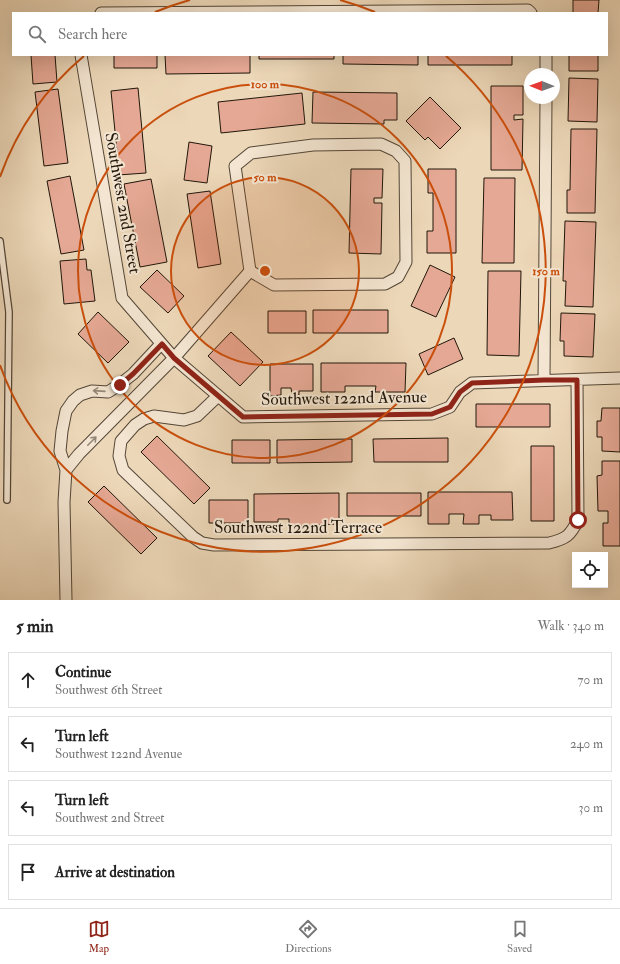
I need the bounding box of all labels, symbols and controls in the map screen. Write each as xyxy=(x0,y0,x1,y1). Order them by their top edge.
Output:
search box xyxy=(12,12,608,56)
icon: search xyxy=(26,23,48,45)
text: Search here xyxy=(58,25,127,44)
north arrow xyxy=(524,68,560,104)
text: 100 m xyxy=(251,77,280,92)
street label: Southwest 2nd Street xyxy=(100,131,146,276)
text: 50 m xyxy=(253,170,277,185)
centre of rings xyxy=(258,264,272,278)
text: 150 m xyxy=(532,264,560,279)
route end xyxy=(111,376,129,394)
street label: Southwest 122nd Avenue xyxy=(261,386,427,410)
one-way arrow xyxy=(93,388,106,395)
one-way arrow xyxy=(87,436,97,446)
route start xyxy=(569,511,587,529)
street label: Southwest 122nd Terrace xyxy=(214,517,382,538)
map controls xyxy=(572,552,608,588)
button: locate xyxy=(572,552,608,588)
text: 5 min xyxy=(16,616,54,637)
text: Walk · 340 m xyxy=(538,618,604,634)
text: Continue xyxy=(55,663,111,682)
icon: ahead xyxy=(17,669,39,691)
text: 70 m xyxy=(578,672,603,688)
text: Southwest 6th Street xyxy=(55,682,162,698)
text: Turn left xyxy=(55,727,109,746)
icon: left xyxy=(17,733,39,755)
text: 240 m xyxy=(570,736,603,752)
text: Southwest 122nd Avenue xyxy=(55,746,182,762)
text: Turn left xyxy=(55,791,109,810)
icon: left xyxy=(17,797,39,819)
text: 30 m xyxy=(579,800,603,816)
text: Southwest 2nd Street xyxy=(55,810,165,826)
icon: arrive xyxy=(17,861,39,883)
text: Arrive at destination xyxy=(55,863,175,882)
tab: Map xyxy=(88,918,110,955)
tab: Directions xyxy=(285,918,332,955)
tab: Saved xyxy=(507,918,532,955)

